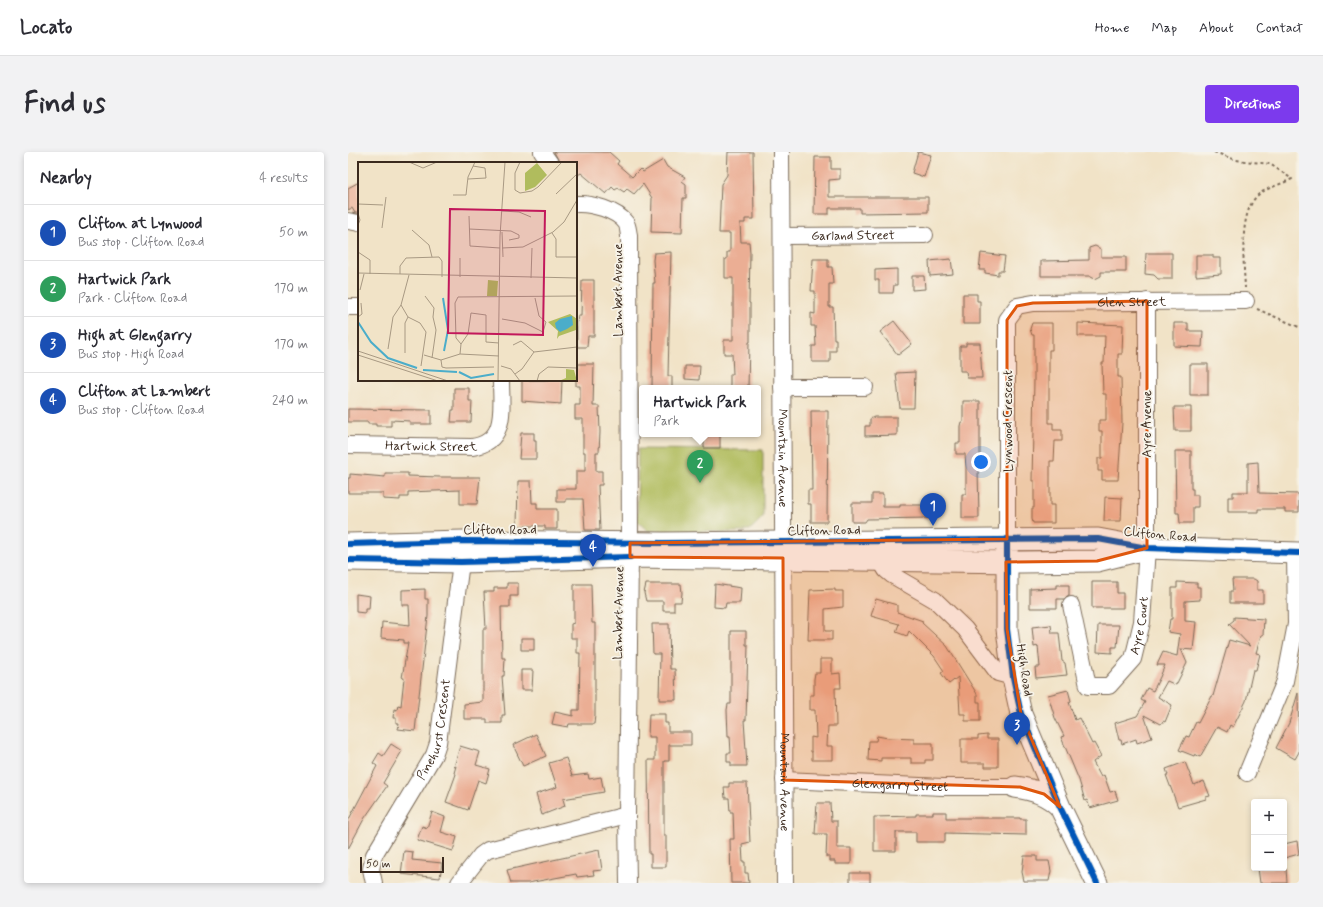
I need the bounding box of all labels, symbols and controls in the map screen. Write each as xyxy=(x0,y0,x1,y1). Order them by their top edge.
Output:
text: Locato xyxy=(20,15,72,40)
text: Home xyxy=(1095,19,1129,37)
text: Map xyxy=(1151,19,1177,37)
text: About xyxy=(1199,19,1234,37)
text: Contact xyxy=(1256,19,1303,37)
button: Directions xyxy=(1205,85,1299,123)
text: Find us xyxy=(24,86,105,123)
inset map xyxy=(358,162,577,381)
text: Nearby xyxy=(40,167,92,189)
text: 4 results xyxy=(259,170,308,187)
text: Clifton at Lynwood xyxy=(78,214,202,234)
text: 1 xyxy=(50,224,56,241)
text: 50 m xyxy=(279,224,308,241)
street label: Garland Street xyxy=(811,227,895,244)
text: Bus stop · Clifton Road xyxy=(78,234,204,251)
street label: Lambert Avenue xyxy=(610,243,627,337)
text: Hartwick Park xyxy=(78,270,171,290)
text: 2 xyxy=(50,280,56,297)
text: 170 m xyxy=(274,280,308,297)
text: Park · Clifton Road xyxy=(78,290,187,307)
street label: Glen Street xyxy=(1097,293,1167,311)
text: High at Glengarry xyxy=(78,326,192,346)
text: 3 xyxy=(50,336,56,353)
text: 170 m xyxy=(274,336,308,353)
text: Bus stop · High Road xyxy=(78,346,184,363)
street label: Lynwood Crescent xyxy=(1000,370,1017,472)
text: Clifton at Lambert xyxy=(78,382,210,402)
popup xyxy=(639,385,761,437)
street label: Ayre Avenue xyxy=(1139,390,1156,458)
text: 4 xyxy=(49,392,57,409)
text: 240 m xyxy=(272,392,308,409)
text: Hartwick Park xyxy=(654,393,746,413)
text: Bus stop · Clifton Road xyxy=(78,402,204,419)
street label: Mountain Avenue xyxy=(774,409,791,507)
text: Park xyxy=(654,413,679,430)
street label: Hartwick Street xyxy=(385,437,479,456)
pin: 2 xyxy=(687,450,713,483)
your location xyxy=(971,452,991,472)
pin: 1 xyxy=(920,493,946,526)
street label: Clifton Road xyxy=(463,522,537,539)
street label: Clifton Road xyxy=(787,522,861,540)
street label: Clifton Road xyxy=(1123,523,1197,547)
pin: 4 xyxy=(580,534,606,567)
street label: Lambert Avenue xyxy=(610,566,628,660)
street label: Ayre Court xyxy=(1126,596,1152,657)
street label: High Road xyxy=(1009,643,1037,698)
street label: Pinehurst Crescent xyxy=(412,678,455,783)
pin: 3 xyxy=(1004,712,1030,745)
street label: Mountain Avenue xyxy=(776,733,793,831)
street label: Glengarry Street xyxy=(851,774,948,796)
map controls xyxy=(1251,799,1287,871)
button: + xyxy=(1251,799,1287,835)
button: − xyxy=(1251,835,1287,871)
scale bar xyxy=(360,855,444,874)
text: 50 m xyxy=(366,857,391,871)

